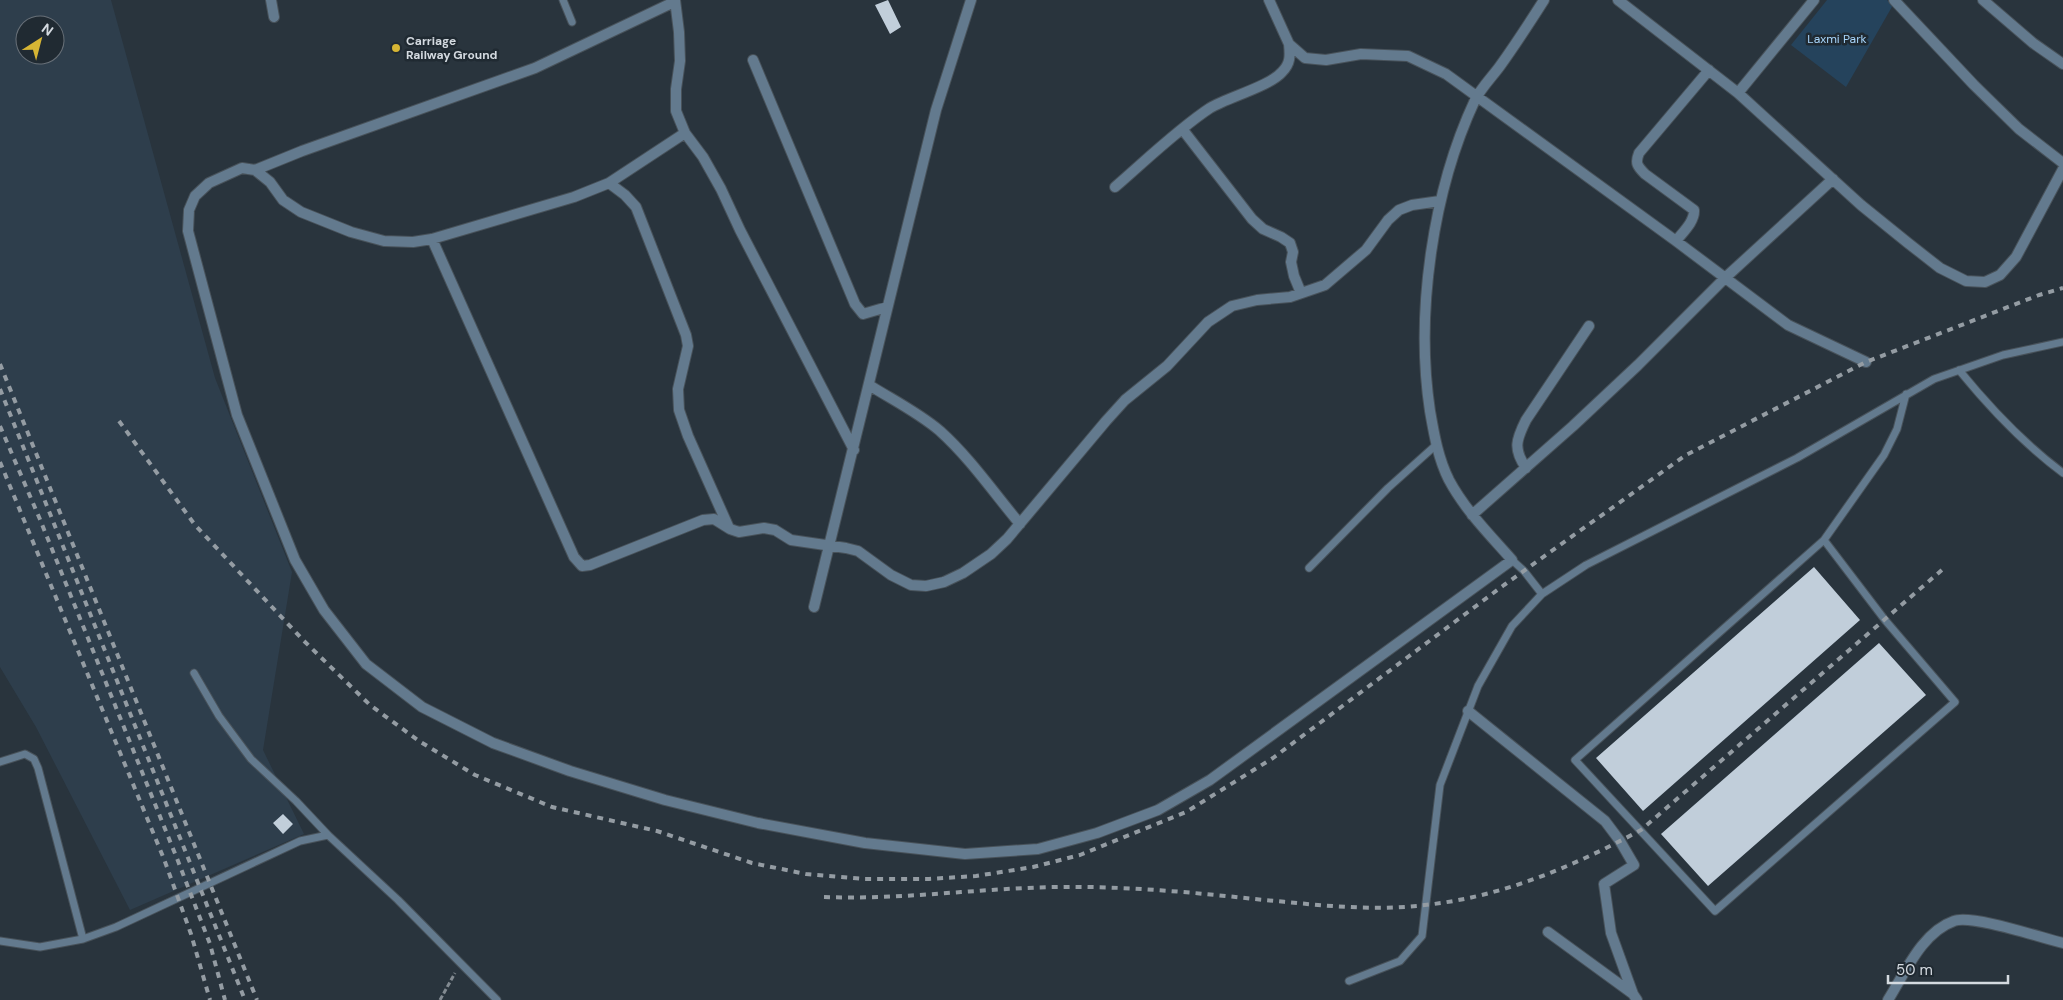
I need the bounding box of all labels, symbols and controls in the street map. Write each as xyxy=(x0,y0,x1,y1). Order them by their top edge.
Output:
north arrow xyxy=(15,15,65,65)
text: N xyxy=(38,19,57,40)
park label: Laxmi Park xyxy=(1807,31,1867,47)
place label: Carriage Railway Ground xyxy=(406,33,498,63)
marker: Carriage Railway Ground xyxy=(390,42,402,54)
scale bar xyxy=(1888,952,2008,984)
text: 50 m xyxy=(1896,960,1933,980)

